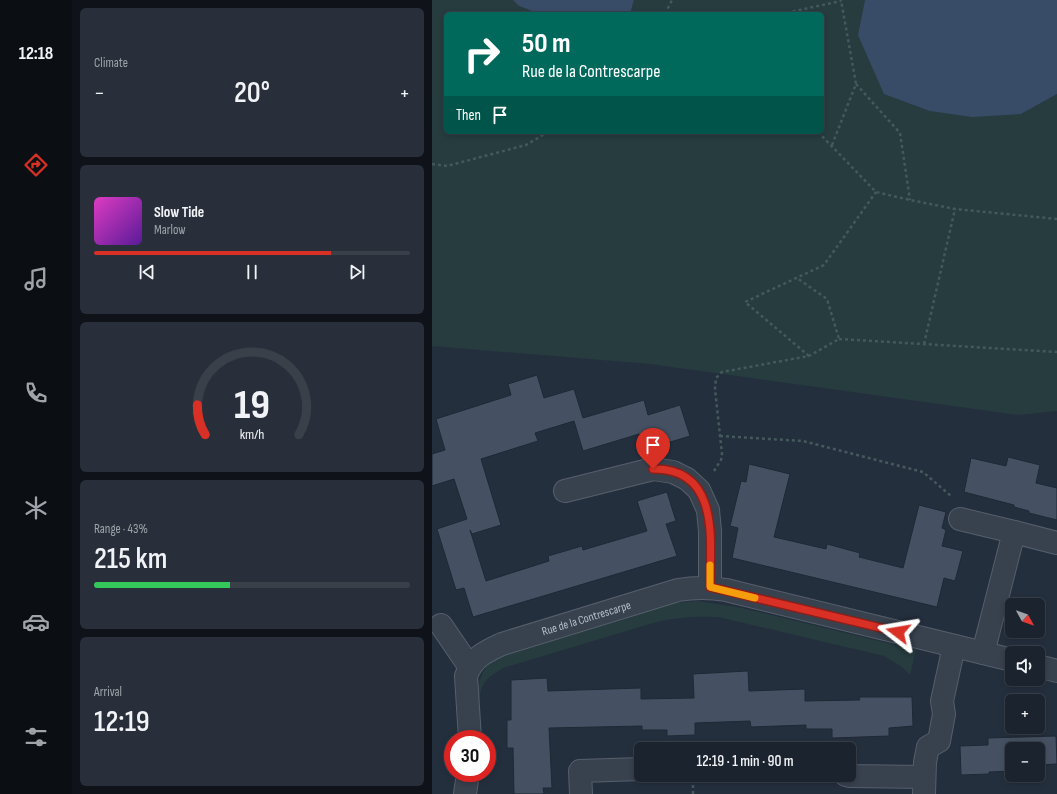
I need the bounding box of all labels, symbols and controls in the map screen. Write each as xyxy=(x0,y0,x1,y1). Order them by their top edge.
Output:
text: 50 m xyxy=(522,27,571,60)
icon: right xyxy=(456,28,508,80)
text: 12:18 xyxy=(19,43,53,64)
text: Climate xyxy=(94,55,128,71)
text: Rue de la Contrescarpe xyxy=(522,61,660,82)
text: 20° xyxy=(234,75,270,111)
text: − xyxy=(94,80,105,107)
text: + xyxy=(399,80,410,107)
icon: arrive xyxy=(489,104,511,126)
text: Then xyxy=(456,106,481,125)
icon: directions xyxy=(22,151,50,179)
text: Slow Tide xyxy=(154,203,204,222)
text: Marlow xyxy=(154,222,186,238)
icon: previous xyxy=(136,261,158,283)
icon: pause xyxy=(241,261,263,283)
icon: next xyxy=(346,261,368,283)
icon: music xyxy=(22,265,50,293)
icon: phone xyxy=(22,379,50,407)
text: 19 xyxy=(234,381,270,430)
text: km/h xyxy=(240,426,264,443)
pin xyxy=(636,428,670,469)
icon: arrive xyxy=(642,434,664,456)
icon: climate xyxy=(22,494,50,522)
text: Range · 43% xyxy=(94,521,148,537)
text: 215 km xyxy=(94,541,167,577)
street label: Rue de la Contrescarpe xyxy=(540,597,633,639)
north arrow xyxy=(1005,598,1045,638)
map controls xyxy=(1005,598,1045,782)
icon: car xyxy=(22,608,50,636)
position arrow xyxy=(877,611,919,653)
button: sound xyxy=(1005,646,1045,686)
text: Arrival xyxy=(94,684,122,700)
button: + xyxy=(1005,694,1045,734)
text: 12:19 xyxy=(94,704,150,740)
icon: filters xyxy=(22,723,50,751)
speed limit sign: 30 xyxy=(444,730,496,782)
button: − xyxy=(1005,742,1045,782)
text: 12:19 · 1 min · 90 m xyxy=(696,752,794,771)

